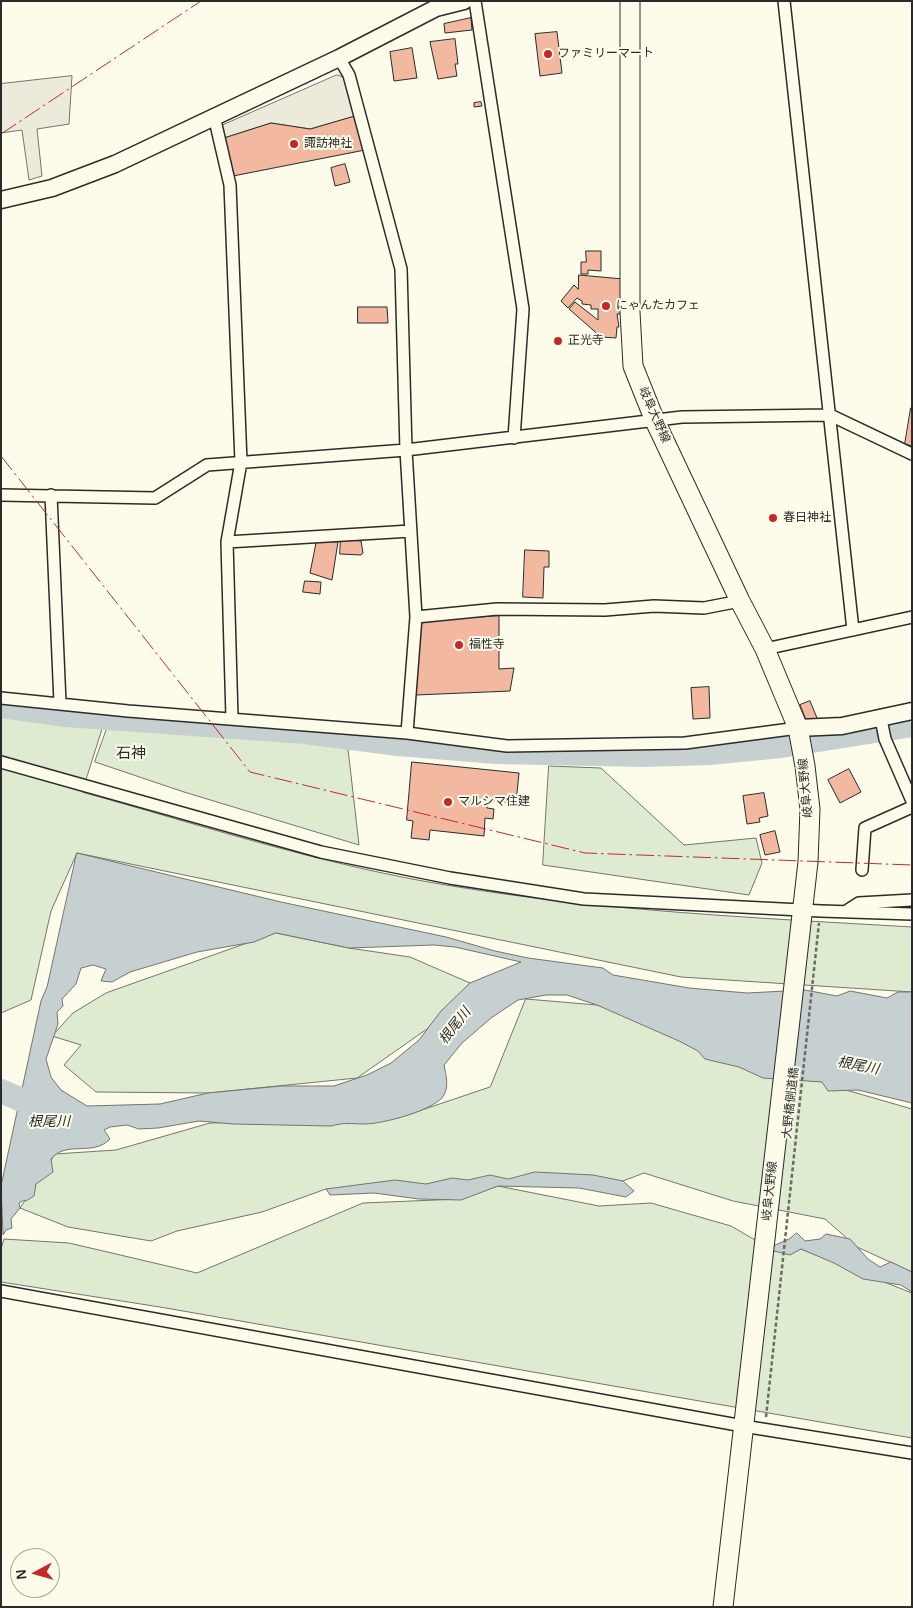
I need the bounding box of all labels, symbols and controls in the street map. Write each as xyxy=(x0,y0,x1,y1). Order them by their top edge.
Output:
place label: ファミリーマート xyxy=(558,47,654,61)
marker: ファミリーマート xyxy=(542,48,554,60)
place label: 諏訪神社 xyxy=(304,137,352,151)
marker: 諏訪神社 xyxy=(288,138,300,150)
place label: にゃんたカフェ xyxy=(616,299,700,313)
marker: にゃんたカフェ xyxy=(600,300,612,312)
place label: 正光寺 xyxy=(568,334,604,348)
marker: 正光寺 xyxy=(552,335,564,347)
street label: 岐阜大野線 xyxy=(635,385,673,445)
place label: 春日神社 xyxy=(783,511,831,525)
marker: 春日神社 xyxy=(767,512,779,524)
place label: 福性寺 xyxy=(469,638,505,652)
marker: 福性寺 xyxy=(453,639,465,651)
district label: 石神 xyxy=(116,745,146,763)
street label: 岐阜大野線 xyxy=(796,757,816,819)
place label: マルシマ住建 xyxy=(458,795,530,809)
marker: マルシマ住建 xyxy=(442,796,454,808)
water label: 根尾川 xyxy=(435,1004,475,1048)
water label: 根尾川 xyxy=(836,1054,880,1078)
street label: 大野橋側道橋 xyxy=(780,1066,802,1140)
water label: 根尾川 xyxy=(28,1114,70,1130)
street label: 岐阜大野線 xyxy=(760,1160,780,1222)
north arrow xyxy=(10,1548,60,1598)
text: N xyxy=(13,1569,30,1580)

